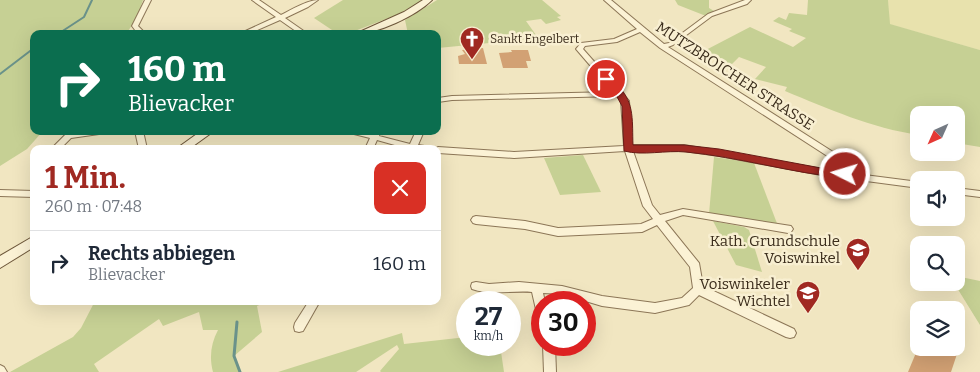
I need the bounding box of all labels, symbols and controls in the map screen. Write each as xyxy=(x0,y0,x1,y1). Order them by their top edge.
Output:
street label: MUTZBROICHER STRASSE xyxy=(653,18,817,134)
church icon: Sankt Engelbert xyxy=(459,26,485,60)
place label: Sankt Engelbert xyxy=(490,32,580,46)
text: 160 m xyxy=(128,48,226,90)
icon: right xyxy=(45,50,110,115)
pin xyxy=(585,58,627,100)
icon: arrive xyxy=(592,65,620,93)
text: Blievacker xyxy=(128,90,234,117)
north arrow xyxy=(910,106,965,161)
map controls xyxy=(910,106,965,356)
position arrow xyxy=(818,147,870,199)
text: 1 Min. xyxy=(45,160,126,196)
button: close xyxy=(374,162,426,214)
button: sound xyxy=(910,171,965,226)
text: 260 m · 07:48 xyxy=(45,197,142,216)
place label: Kath. Grundschule Voiswinkel xyxy=(710,232,840,267)
button: search xyxy=(910,236,965,291)
school or university icon: Kath. Grundschule Voiswinkel xyxy=(845,237,871,271)
text: Rechts abbiegen xyxy=(88,242,235,265)
icon: right xyxy=(45,249,73,277)
text: 160 m xyxy=(373,252,426,275)
text: Blievacker xyxy=(88,265,165,284)
place label: Voiswinkeler Wichtel xyxy=(699,275,790,310)
school or university icon: Voiswinkeler Wichtel xyxy=(795,280,821,314)
speed limit sign: 30 xyxy=(531,291,596,356)
button: layers xyxy=(910,301,965,356)
text: 27 xyxy=(475,302,502,332)
text: km/h xyxy=(474,329,503,343)

